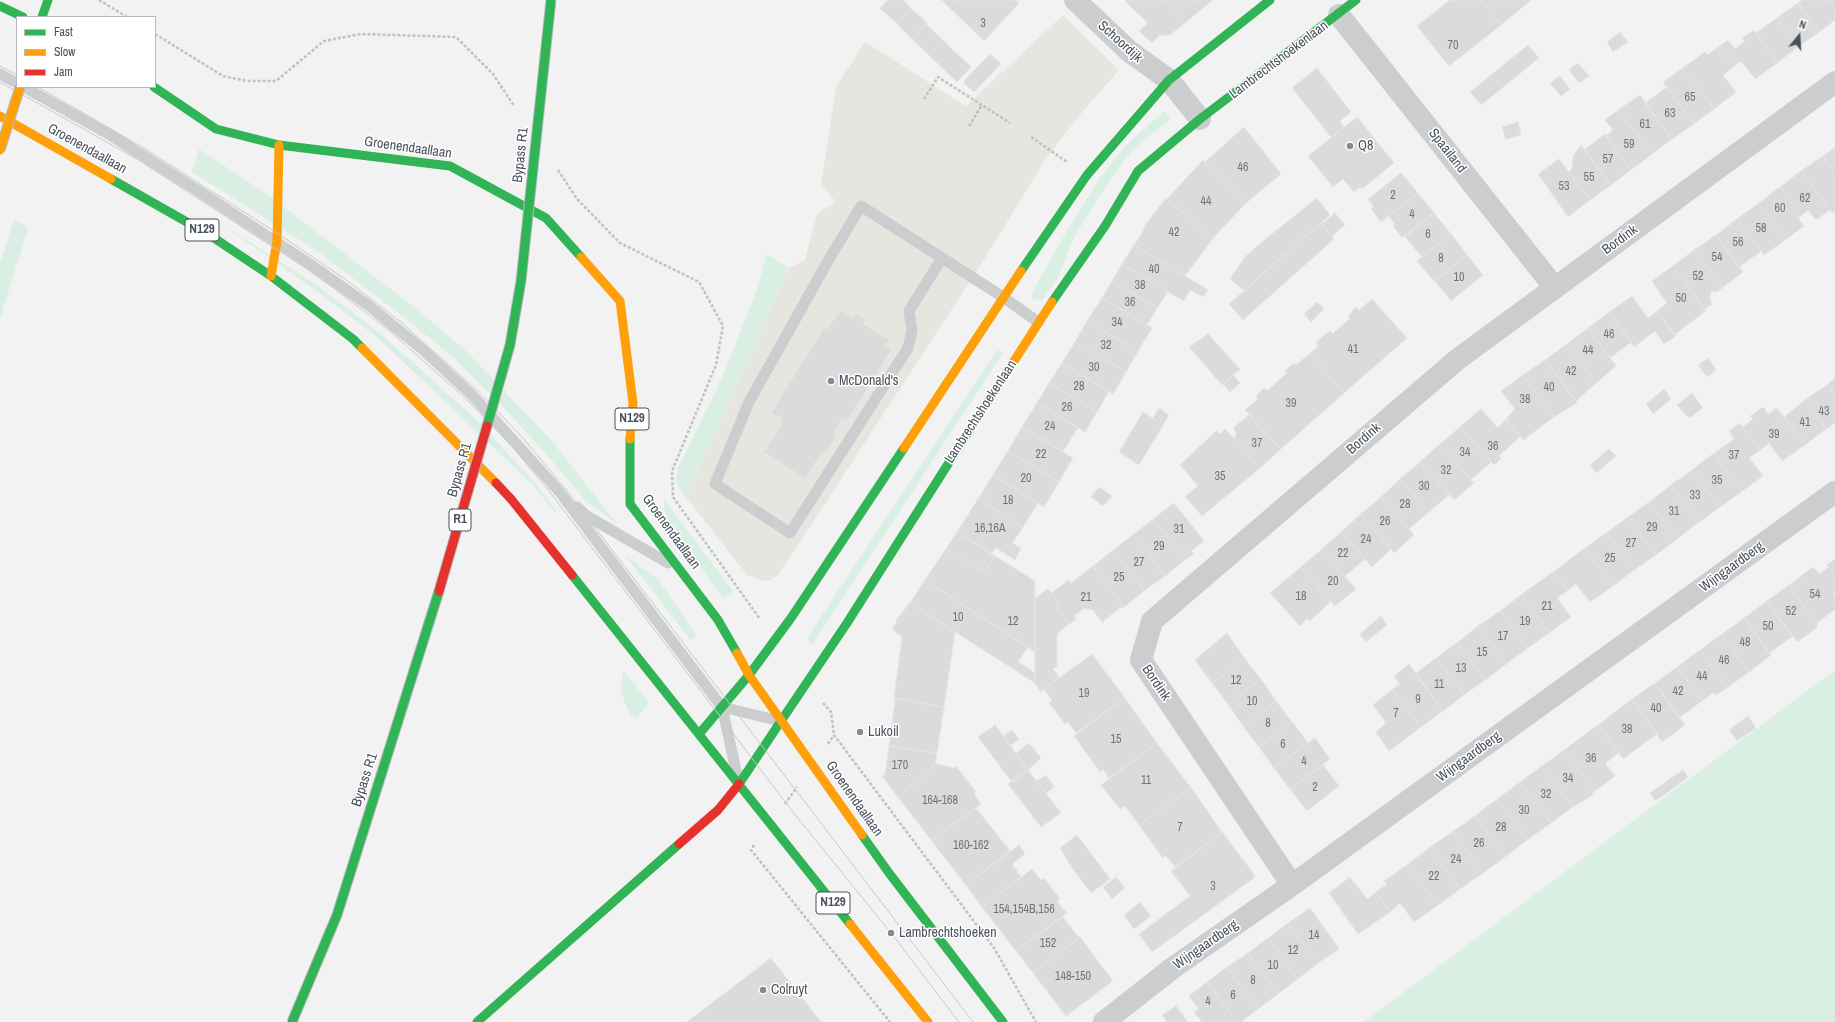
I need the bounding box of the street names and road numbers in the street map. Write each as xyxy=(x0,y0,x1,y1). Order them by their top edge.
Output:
street label: Lambrechtshoekenlaan xyxy=(1226,17,1332,103)
street label: Schoordijk xyxy=(1094,18,1146,66)
street label: Groenendaallaan xyxy=(44,120,130,178)
street label: Spaailand xyxy=(1424,125,1470,177)
street label: Bypass R1 xyxy=(510,127,532,183)
street label: Groenendaallaan xyxy=(363,134,453,162)
road number: N129 xyxy=(185,219,219,241)
street label: Bordink xyxy=(1599,222,1641,258)
street label: Lambrechtshoekenlaan xyxy=(941,357,1021,467)
road number: N129 xyxy=(615,408,649,430)
street label: Bordink xyxy=(1344,420,1384,458)
street label: Bypass R1 xyxy=(444,441,476,499)
street label: Groenendaallaan xyxy=(638,491,704,573)
road number: R1 xyxy=(449,509,471,531)
street label: Wijngaardberg xyxy=(1697,538,1767,596)
street label: Bordink xyxy=(1138,662,1174,704)
street label: Wijngaardberg xyxy=(1434,728,1504,786)
street label: Bypass R1 xyxy=(348,751,382,809)
street label: Groenendaallaan xyxy=(822,758,886,840)
road number: N129 xyxy=(816,892,850,914)
street label: Wijngaardberg xyxy=(1170,917,1242,973)

